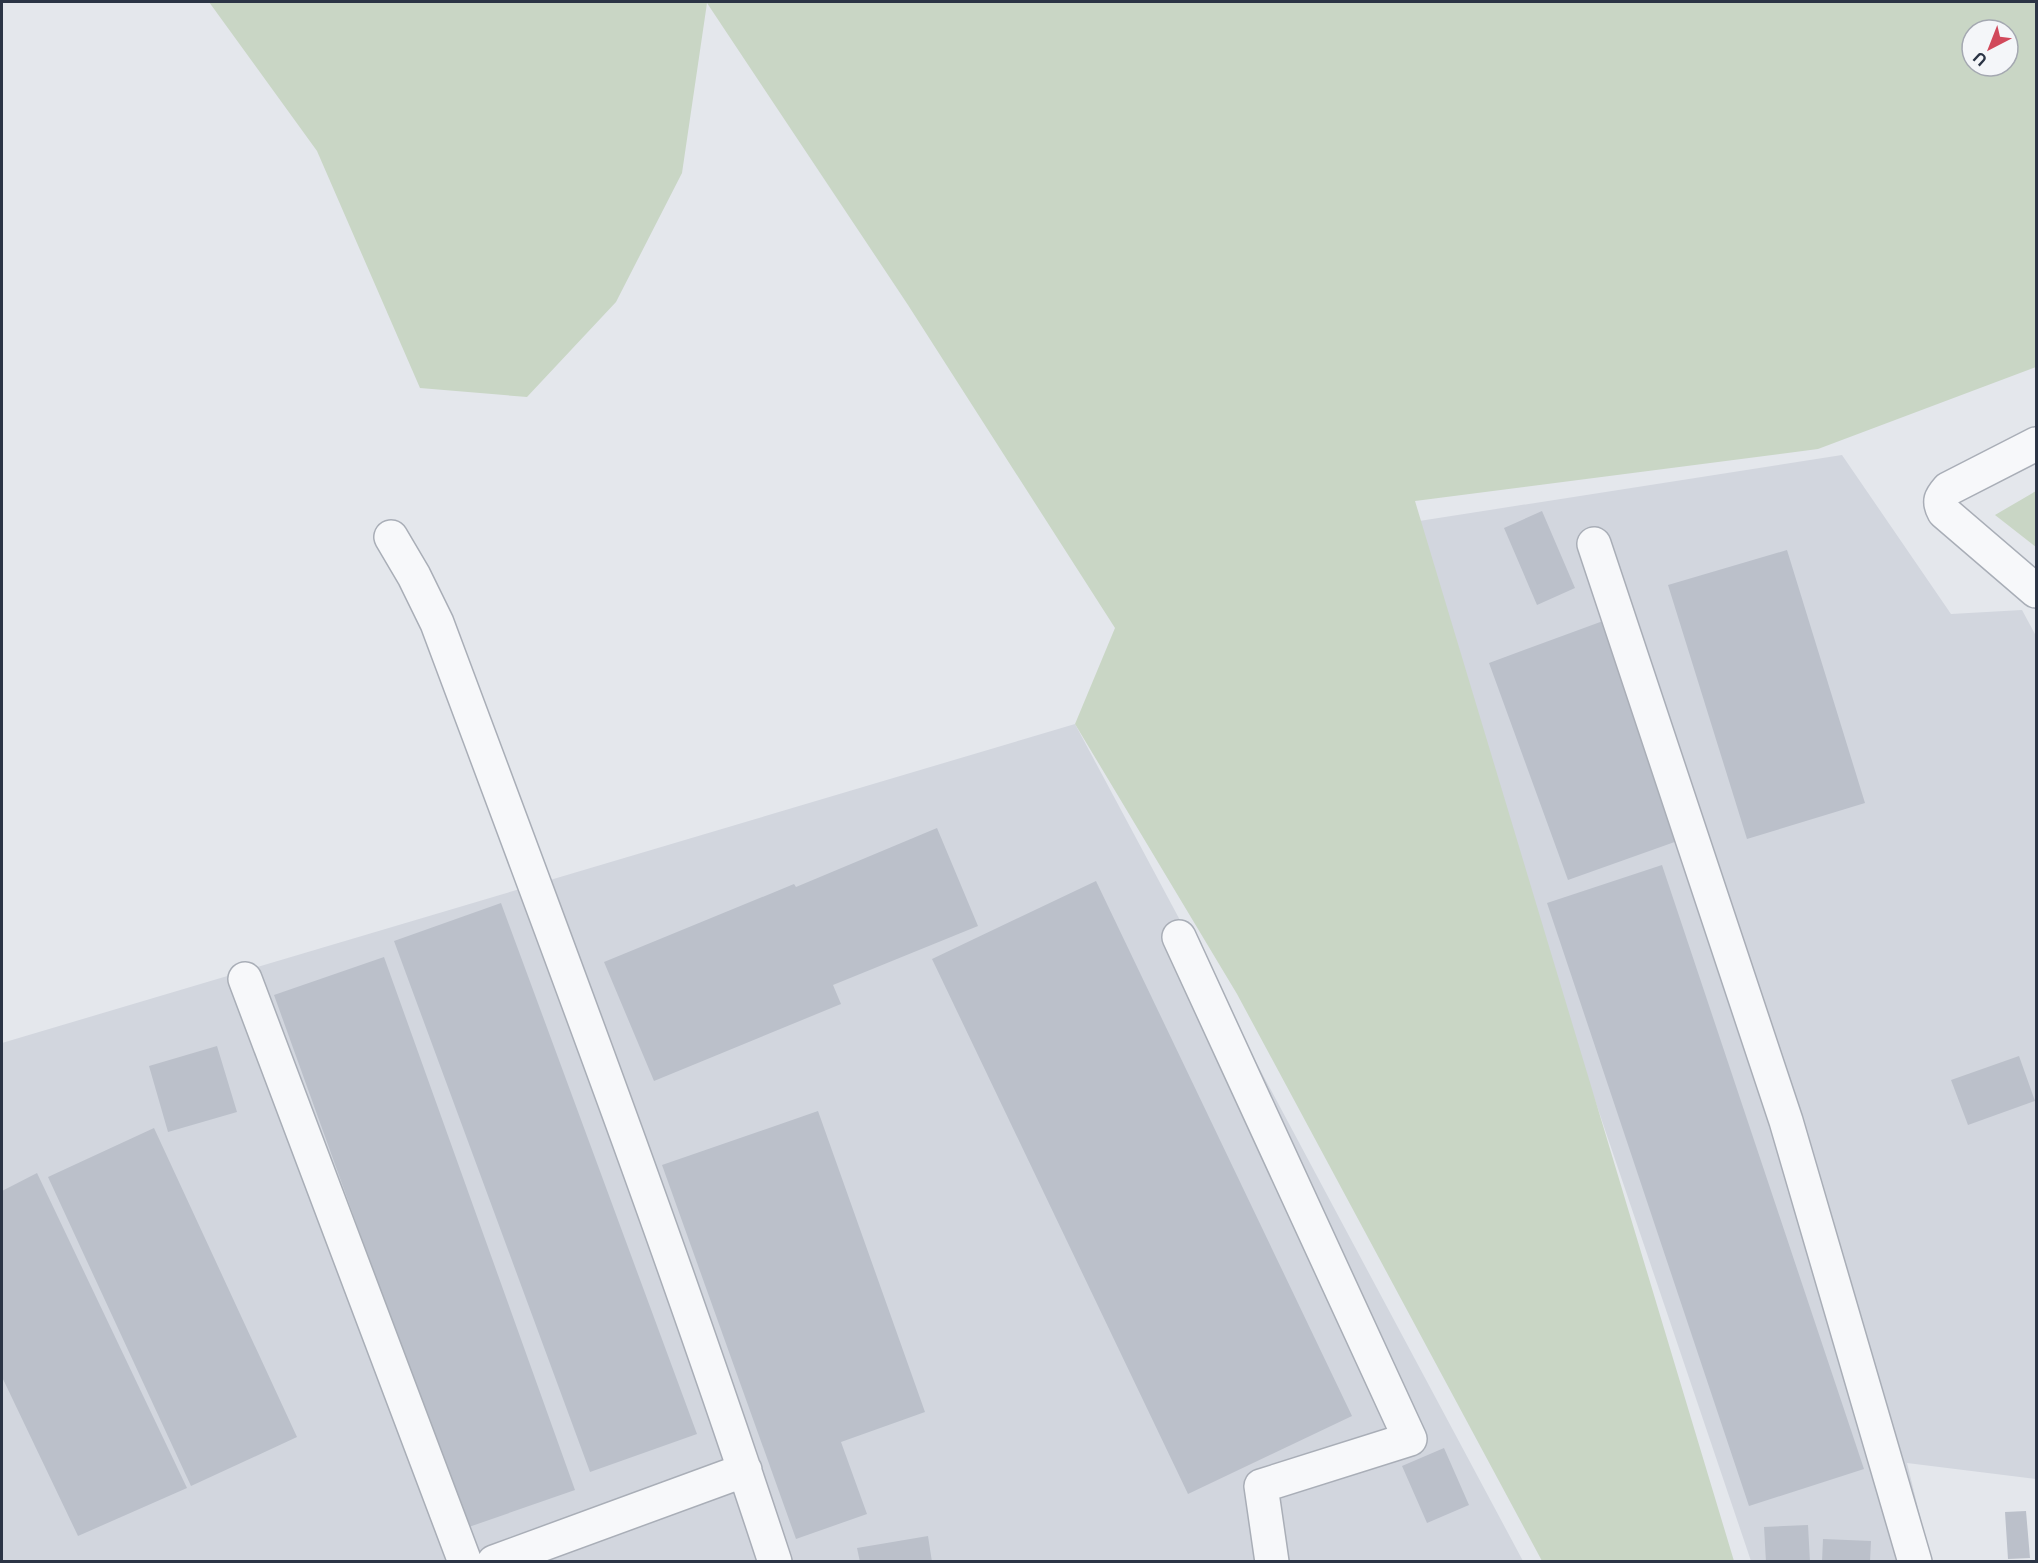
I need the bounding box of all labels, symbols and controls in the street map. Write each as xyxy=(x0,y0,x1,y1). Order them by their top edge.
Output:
north arrow xyxy=(1960,18,2020,78)
text: U xyxy=(1969,48,1991,70)

